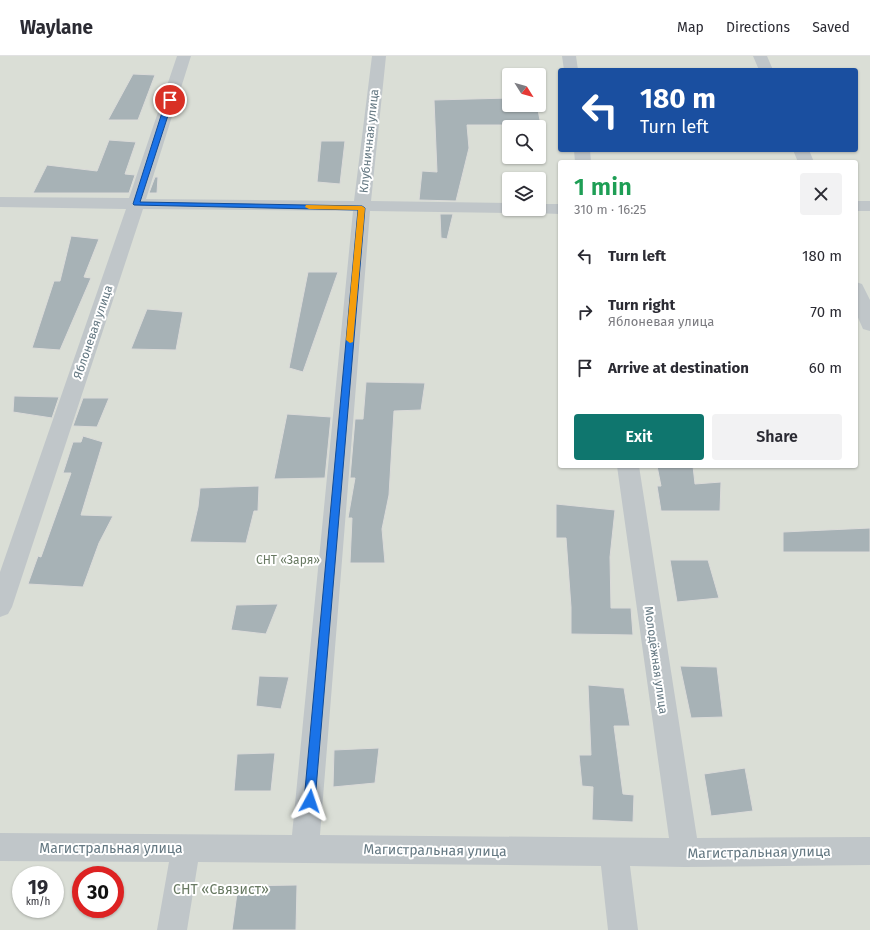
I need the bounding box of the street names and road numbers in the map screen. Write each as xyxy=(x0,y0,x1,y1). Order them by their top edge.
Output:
street label: Клубничная улица xyxy=(357,88,381,194)
street label: Яблоневая улица xyxy=(70,283,116,381)
street label: Молодёжная улица xyxy=(642,605,670,715)
street label: Магистральная улица xyxy=(39,840,183,857)
street label: Магистральная улица xyxy=(363,841,507,860)
street label: Магистральная улица xyxy=(687,843,831,862)

